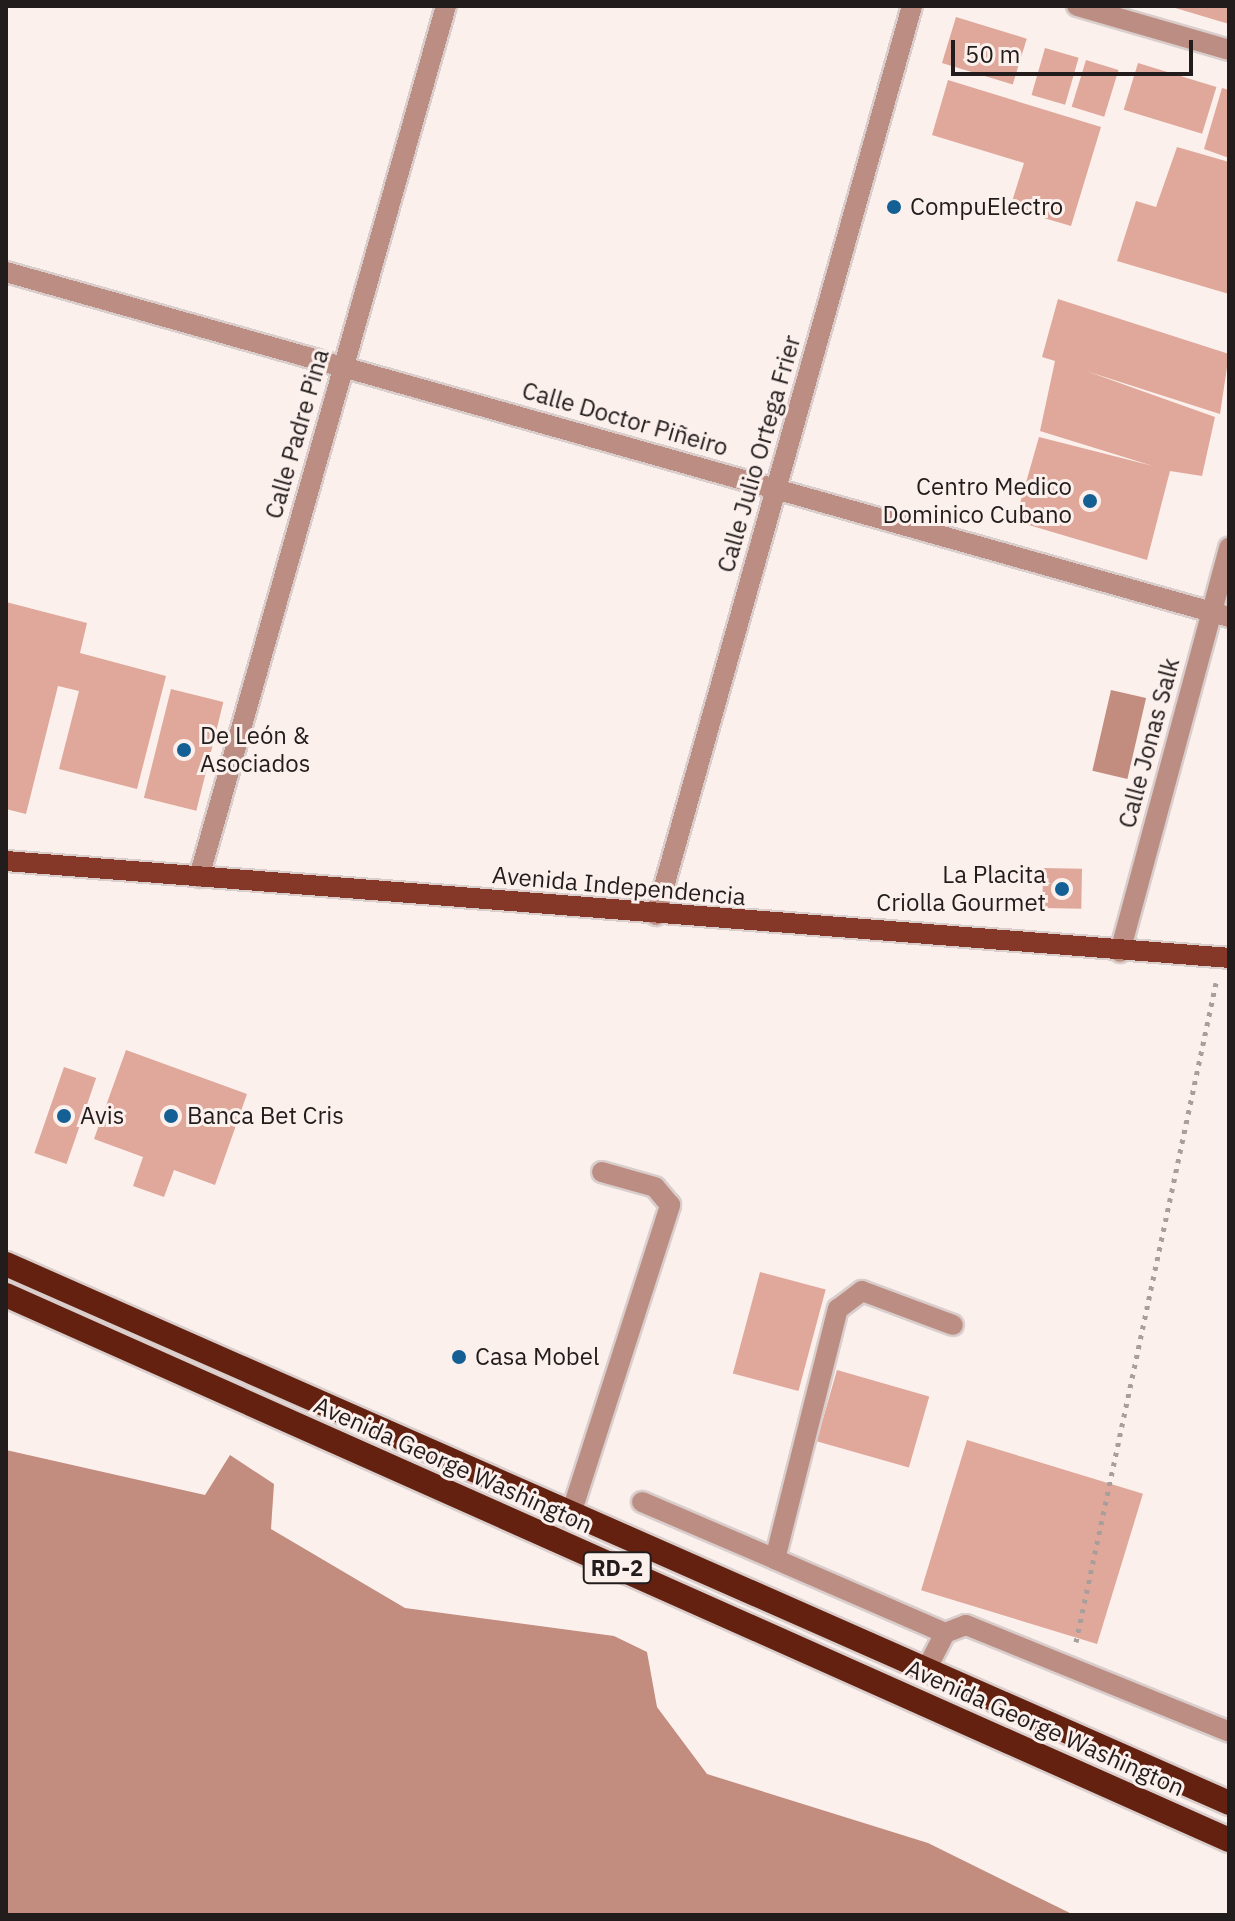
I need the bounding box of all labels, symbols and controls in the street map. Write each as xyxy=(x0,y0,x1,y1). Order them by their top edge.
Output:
scale bar xyxy=(955,24,1197,74)
text: 50 m xyxy=(965,38,1020,70)
place label: CompuElectro xyxy=(910,193,1063,221)
marker: CompuElectro xyxy=(885,198,903,216)
street label: Calle Julio Ortega Frier xyxy=(711,332,807,576)
street label: Calle Padre Pina xyxy=(259,346,335,522)
street label: Calle Doctor Piñeiro xyxy=(519,376,731,462)
place label: Centro Medico Dominico Cubano xyxy=(882,473,1072,529)
marker: Centro Medico Dominico Cubano xyxy=(1079,490,1101,512)
street label: Calle Jonas Salk xyxy=(1112,655,1186,831)
place label: De León & Asociados xyxy=(200,722,310,778)
marker: De León & Asociados xyxy=(175,741,193,759)
street label: Avenida Independencia xyxy=(491,861,747,911)
place label: La Placita Criolla Gourmet xyxy=(876,861,1046,917)
marker: La Placita Criolla Gourmet xyxy=(1053,880,1071,898)
place label: Avis xyxy=(80,1102,124,1130)
place label: Banca Bet Cris xyxy=(187,1102,344,1130)
marker: Avis xyxy=(55,1107,73,1125)
marker: Banca Bet Cris xyxy=(162,1107,180,1125)
place label: Casa Mobel xyxy=(475,1343,599,1371)
marker: Casa Mobel xyxy=(450,1348,468,1366)
street label: Avenida George Washington xyxy=(309,1391,597,1539)
road number: RD-2 xyxy=(581,1550,653,1586)
street label: Avenida George Washington xyxy=(901,1654,1189,1802)

